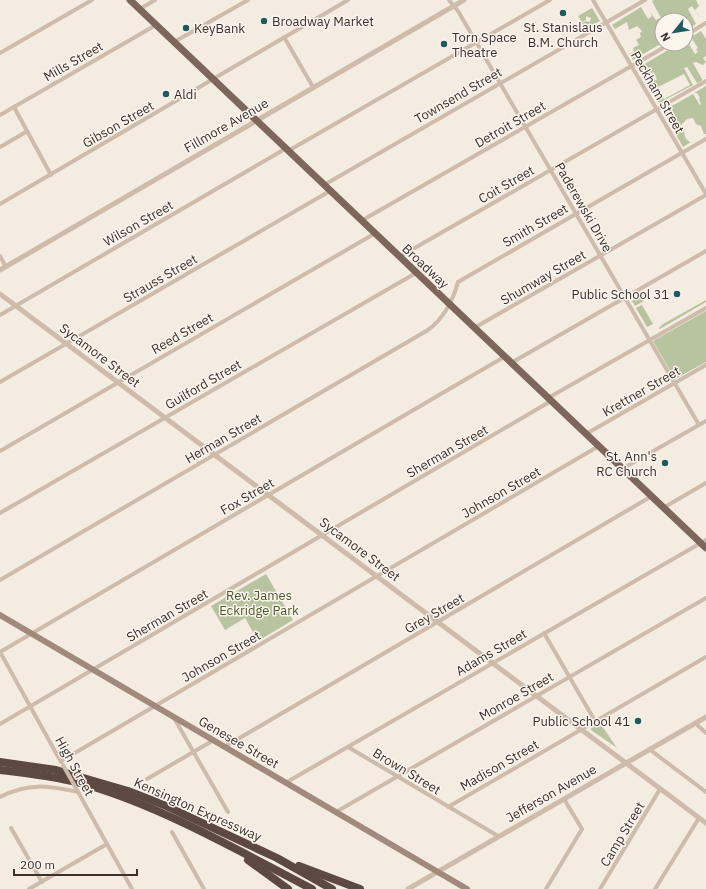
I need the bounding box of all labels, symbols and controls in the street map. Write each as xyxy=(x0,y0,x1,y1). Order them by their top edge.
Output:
marker: St. Stanislaus B.M. Church xyxy=(558,8,568,18)
north arrow xyxy=(654,12,694,52)
place label: Broadway Market xyxy=(272,13,374,30)
marker: Broadway Market xyxy=(259,16,269,26)
place label: St. Stanislaus B.M. Church xyxy=(524,19,602,51)
place label: KeyBank xyxy=(194,20,245,37)
marker: KeyBank xyxy=(181,23,191,33)
place label: Torn Space Theatre xyxy=(452,29,517,61)
text: N xyxy=(657,30,673,44)
street label: Mills Street xyxy=(40,38,106,85)
marker: Torn Space Theatre xyxy=(439,39,449,49)
street label: Peckham Street xyxy=(627,48,688,137)
street label: Townsend Street xyxy=(411,63,505,127)
place label: Aldi xyxy=(174,86,197,103)
marker: Aldi xyxy=(161,89,171,99)
street label: Fillmore Avenue xyxy=(181,94,271,156)
street label: Gibson Street xyxy=(80,97,157,152)
street label: Detroit Street xyxy=(472,97,549,152)
street label: Paderewski Drive xyxy=(551,159,616,255)
street label: Coit Street xyxy=(475,162,537,207)
street label: Wilson Street xyxy=(100,197,176,250)
street label: Smith Street xyxy=(499,200,571,251)
street label: Broadway xyxy=(399,240,453,293)
street label: Shumway Street xyxy=(498,246,589,309)
street label: Strauss Street xyxy=(120,250,200,306)
place label: Public School 31 xyxy=(572,286,669,303)
marker: Public School 31 xyxy=(672,289,682,299)
street label: Reed Street xyxy=(148,309,216,358)
street label: Sycamore Street xyxy=(56,320,143,391)
street label: Guilford Street xyxy=(162,356,245,413)
street label: Krettner Street xyxy=(599,362,683,421)
street label: Herman Street xyxy=(182,410,265,467)
street label: Sherman Street xyxy=(403,421,491,482)
place label: St. Ann's RC Church xyxy=(596,448,657,480)
marker: St. Ann's RC Church xyxy=(660,458,670,468)
street label: Johnson Street xyxy=(459,463,544,522)
street label: Fox Street xyxy=(217,474,277,519)
street label: Sycamore Street xyxy=(316,514,403,585)
street label: Sherman Street xyxy=(123,585,211,646)
park label: Rev. James Eckridge Park xyxy=(219,587,299,619)
street label: Grey Street xyxy=(401,590,467,637)
street label: Adams Street xyxy=(453,625,530,680)
street label: Johnson Street xyxy=(179,627,264,686)
street label: Monroe Street xyxy=(476,668,556,725)
street label: Genesee Street xyxy=(196,713,282,772)
place label: Public School 41 xyxy=(533,713,630,730)
marker: Public School 41 xyxy=(633,716,643,726)
street label: High Street xyxy=(51,734,98,799)
street label: Madison Street xyxy=(457,736,542,795)
street label: Brown Street xyxy=(370,744,444,798)
street label: Jefferson Avenue xyxy=(503,761,599,826)
street label: Kensington Expressway xyxy=(131,774,265,845)
street label: Camp Street xyxy=(596,799,648,870)
scale bar xyxy=(14,851,137,877)
text: 200 m xyxy=(20,857,55,872)

